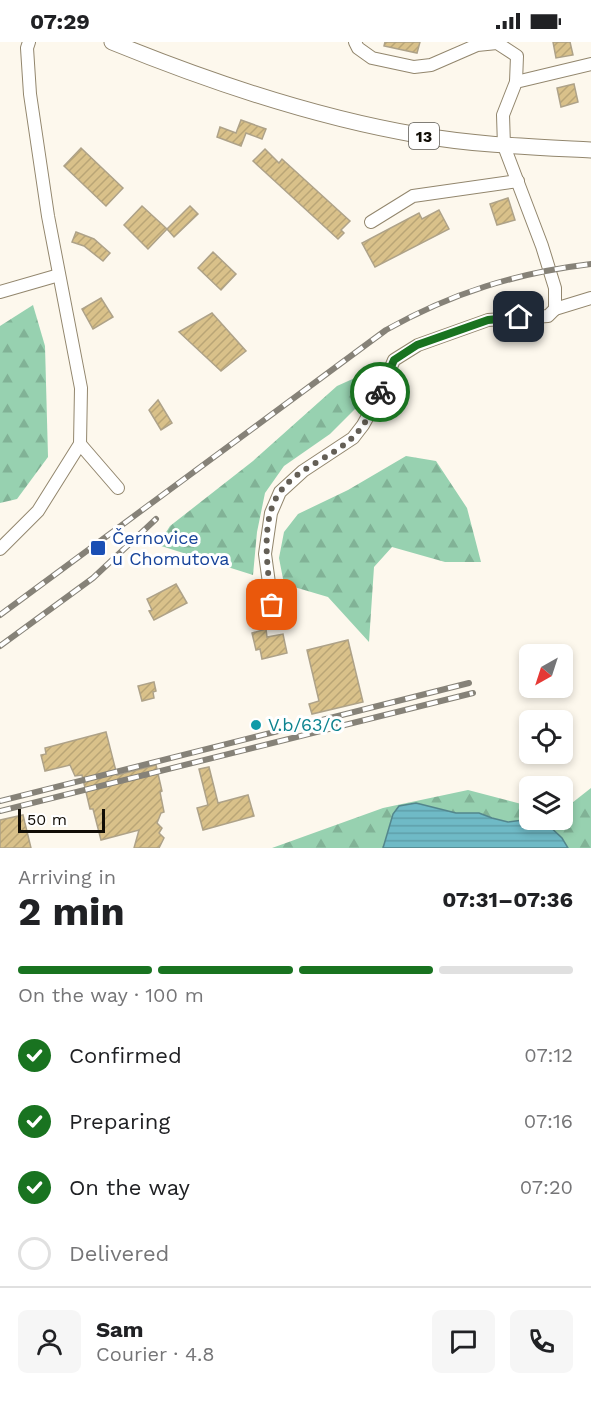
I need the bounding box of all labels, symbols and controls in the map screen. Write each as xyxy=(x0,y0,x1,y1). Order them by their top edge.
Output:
text: 07:29 xyxy=(30,9,90,34)
road number: 13 xyxy=(409,123,439,149)
pin xyxy=(493,291,544,342)
icon: home xyxy=(502,300,535,333)
courier xyxy=(350,362,410,422)
icon: bike xyxy=(364,376,397,409)
place label: Černovice u Chomutova xyxy=(112,527,229,569)
marker: Černovice u Chomutova xyxy=(89,539,107,557)
pin xyxy=(246,579,297,630)
icon: bag xyxy=(255,588,288,621)
north arrow xyxy=(519,644,573,698)
map controls xyxy=(519,644,573,830)
button: locate xyxy=(519,710,573,764)
place label: V.b/63/C xyxy=(268,714,342,735)
marker: V.b/63/C xyxy=(249,718,263,732)
button: layers xyxy=(519,776,573,830)
scale bar xyxy=(18,806,105,834)
text: 50 m xyxy=(27,810,67,829)
text: Arriving in xyxy=(18,865,116,889)
text: 07:31–07:36 xyxy=(442,887,573,912)
text: 2 min xyxy=(18,889,125,934)
text: On the way · 100 m xyxy=(18,983,204,1007)
icon: check xyxy=(18,1039,51,1072)
text: Confirmed xyxy=(69,1043,182,1068)
text: 07:12 xyxy=(524,1043,573,1067)
icon: check xyxy=(18,1105,51,1138)
text: Preparing xyxy=(69,1109,170,1134)
text: 07:16 xyxy=(524,1109,573,1133)
icon: check xyxy=(18,1171,51,1204)
text: On the way xyxy=(69,1175,190,1200)
text: 07:20 xyxy=(520,1175,573,1199)
text: Delivered xyxy=(69,1241,169,1266)
button: person xyxy=(18,1310,81,1373)
button: chat xyxy=(432,1310,495,1373)
button: phone xyxy=(510,1310,573,1373)
text: Sam xyxy=(96,1317,144,1342)
text: Courier · 4.8 xyxy=(96,1342,215,1366)

